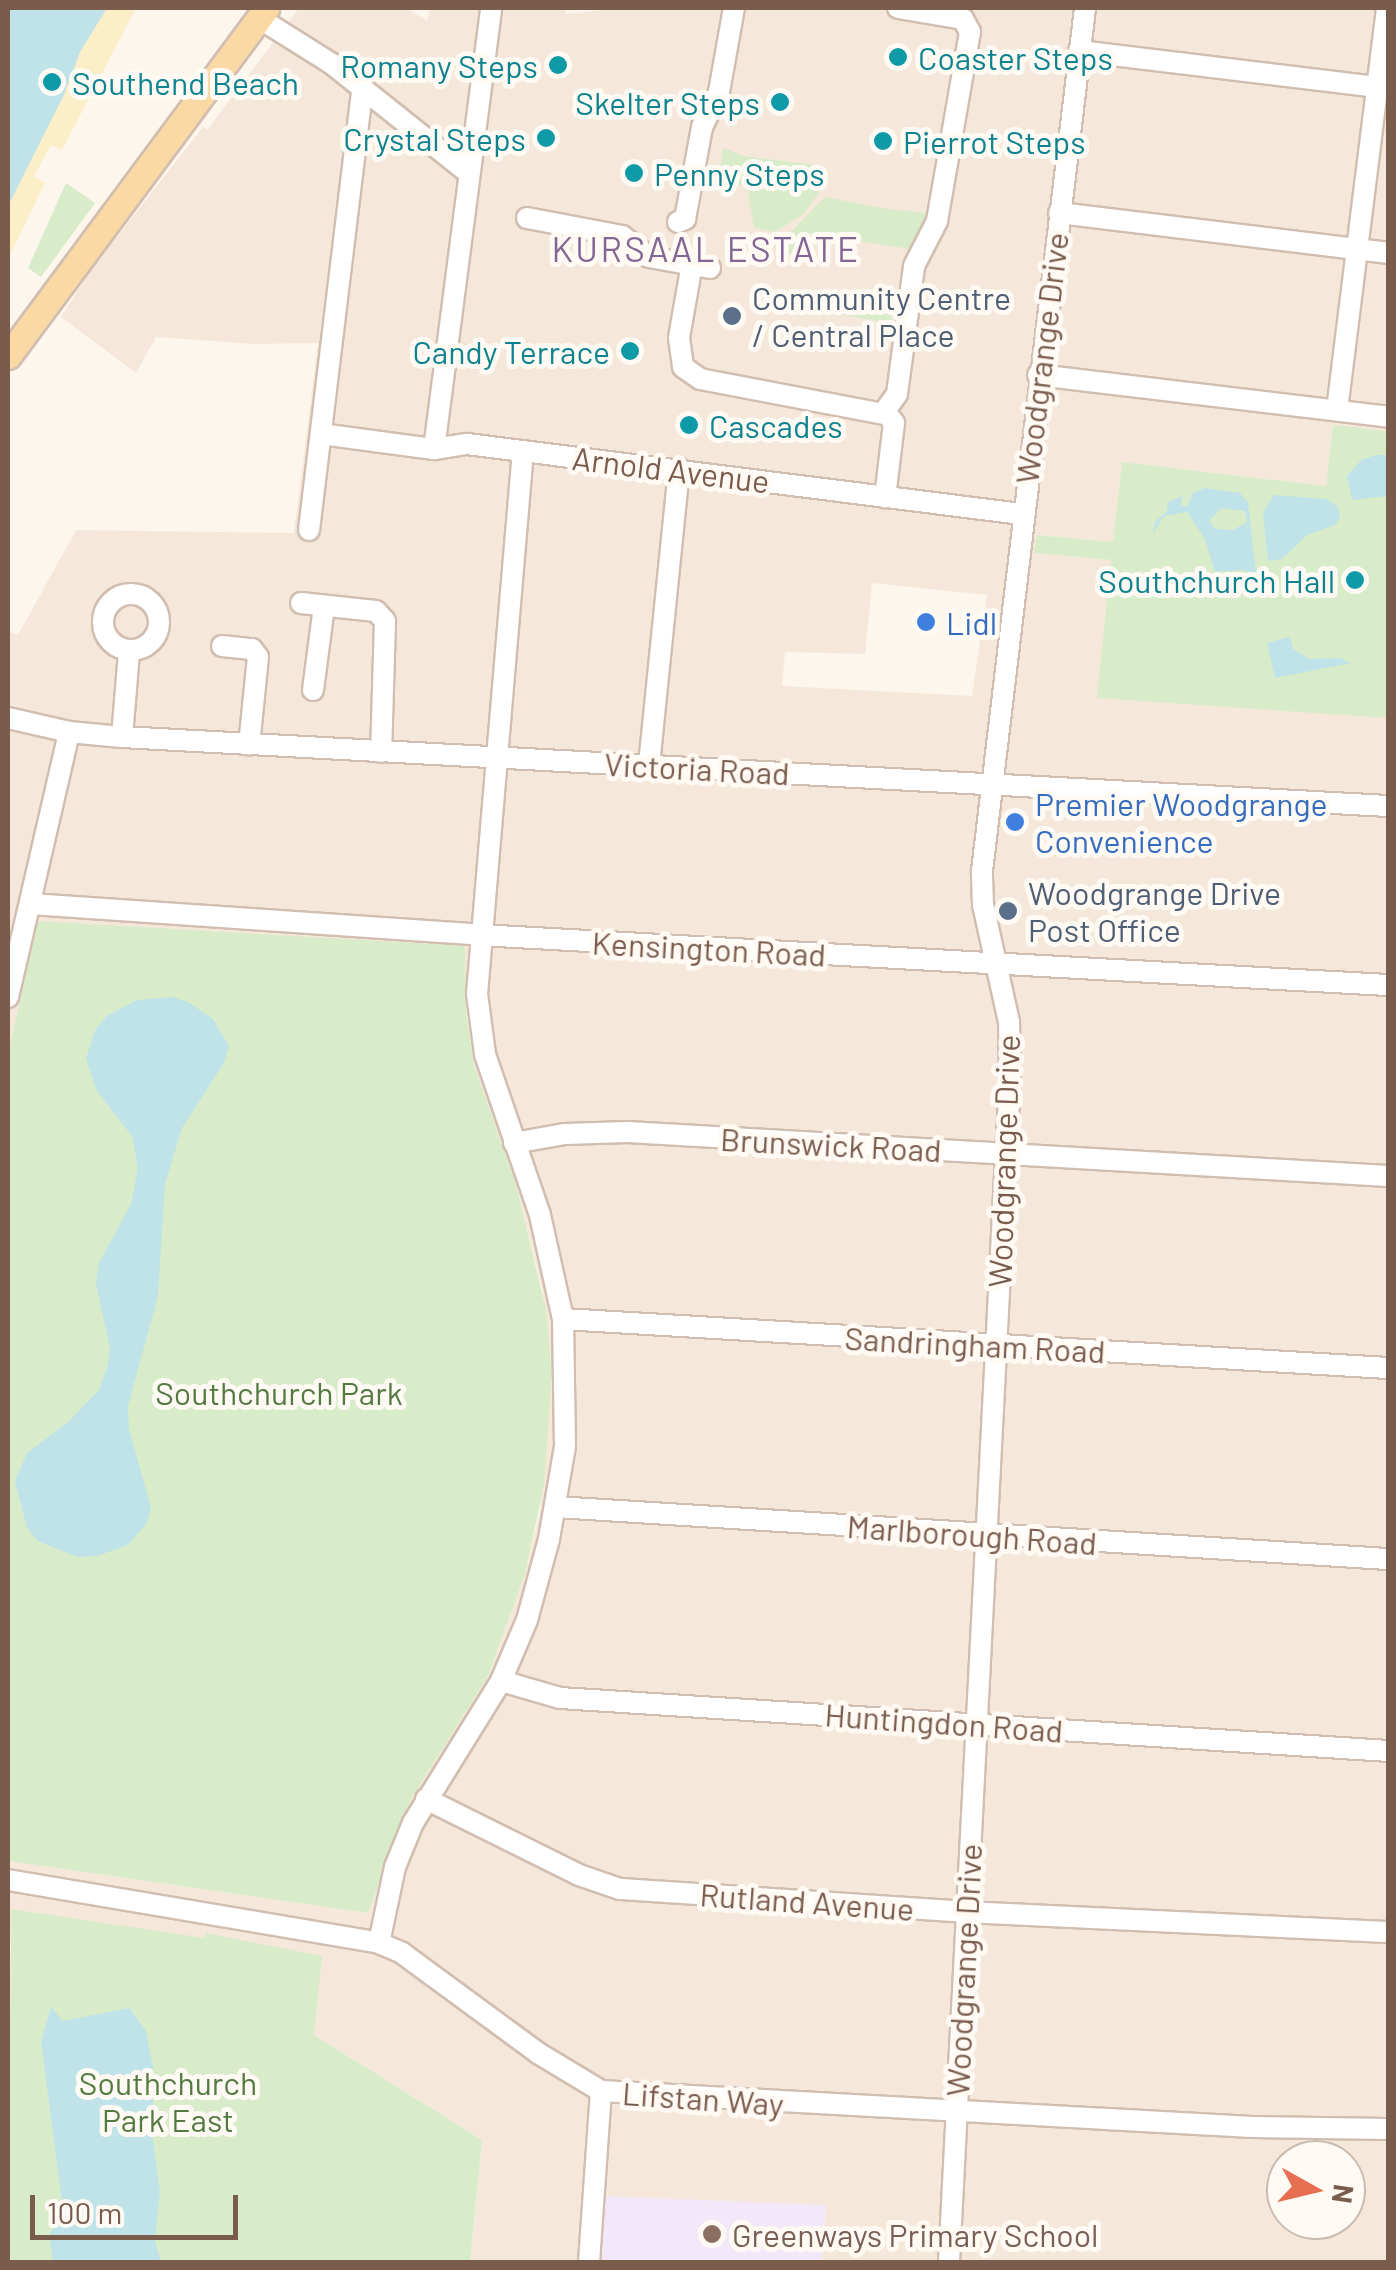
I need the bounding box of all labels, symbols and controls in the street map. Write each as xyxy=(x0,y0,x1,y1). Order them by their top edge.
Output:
place label: Coaster Steps xyxy=(918,38,1113,76)
place label: Romany Steps xyxy=(340,46,538,84)
marker: Coaster Steps xyxy=(887,46,909,68)
marker: Romany Steps xyxy=(547,54,569,76)
place label: Southend Beach xyxy=(72,63,299,101)
marker: Southend Beach xyxy=(41,71,63,93)
place label: Skelter Steps xyxy=(575,83,760,121)
marker: Skelter Steps xyxy=(769,91,791,113)
place label: Crystal Steps xyxy=(343,119,526,157)
place label: Pierrot Steps xyxy=(903,122,1086,160)
marker: Crystal Steps xyxy=(535,127,557,149)
marker: Pierrot Steps xyxy=(872,130,894,152)
place label: Penny Steps xyxy=(654,154,825,192)
marker: Penny Steps xyxy=(623,162,645,184)
district label: KURSAAL ESTATE xyxy=(551,227,861,269)
street label: Woodgrange Drive xyxy=(1007,230,1075,486)
place label: Community Centre / Central Place xyxy=(752,279,1011,354)
marker: Community Centre / Central Place xyxy=(721,305,743,327)
place label: Candy Terrace xyxy=(413,332,610,370)
marker: Candy Terrace xyxy=(619,340,641,362)
place label: Cascades xyxy=(709,406,843,444)
marker: Cascades xyxy=(678,414,700,436)
street label: Arnold Avenue xyxy=(570,438,772,500)
place label: Southchurch Hall xyxy=(1098,561,1335,599)
marker: Southchurch Hall xyxy=(1344,569,1366,591)
place label: Lidl xyxy=(946,603,997,641)
marker: Lidl xyxy=(915,611,937,633)
street label: Victoria Road xyxy=(603,744,791,792)
place label: Premier Woodgrange Convenience xyxy=(1035,785,1328,860)
marker: Premier Woodgrange Convenience xyxy=(1004,811,1026,833)
place label: Woodgrange Drive Post Office xyxy=(1028,874,1281,949)
marker: Woodgrange Drive Post Office xyxy=(997,900,1019,922)
street label: Kensington Road xyxy=(591,923,827,973)
street label: Woodgrange Drive xyxy=(979,1034,1027,1288)
street label: Brunswick Road xyxy=(719,1119,943,1169)
street label: Sandringham Road xyxy=(844,1318,1106,1370)
park label: Southchurch Park xyxy=(155,1373,403,1411)
street label: Marlborough Road xyxy=(846,1506,1098,1562)
street label: Huntingdon Road xyxy=(824,1695,1064,1749)
street label: Woodgrange Drive xyxy=(937,1843,989,2097)
street label: Rutland Avenue xyxy=(699,1874,915,1928)
park label: Southchurch Park East xyxy=(79,2064,257,2139)
street label: Lifstan Way xyxy=(621,2073,785,2123)
north arrow xyxy=(1266,2140,1366,2240)
scale bar xyxy=(35,2175,242,2237)
text: N xyxy=(1326,2182,1362,2205)
text: 100 m xyxy=(47,2194,122,2230)
place label: Greenways Primary School xyxy=(732,2215,1098,2253)
marker: Greenways Primary School xyxy=(701,2223,723,2245)

